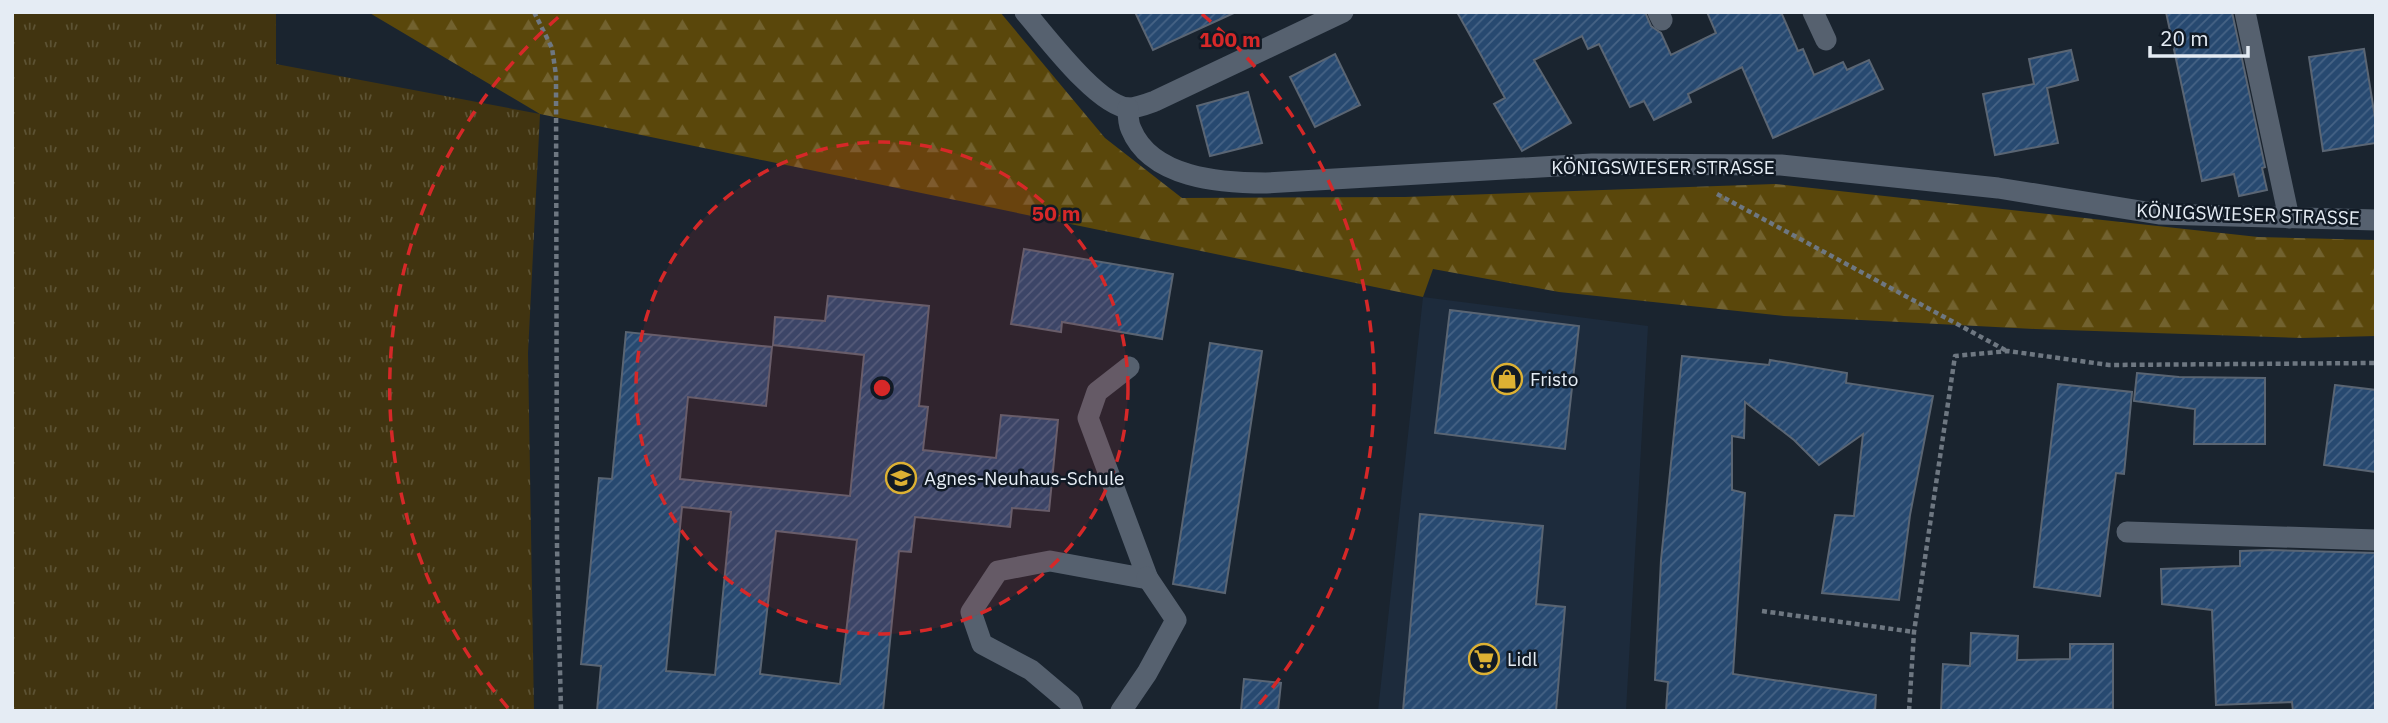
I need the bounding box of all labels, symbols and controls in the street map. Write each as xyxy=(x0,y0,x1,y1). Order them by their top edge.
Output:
scale bar xyxy=(2150,14,2248,58)
text: 20 m xyxy=(2160,24,2209,52)
text: 100 m xyxy=(1199,25,1261,53)
street label: KÖNIGSWIESER STRASSE xyxy=(1551,155,1775,179)
street label: KÖNIGSWIESER STRASSE xyxy=(2136,198,2360,230)
text: 50 m xyxy=(1032,199,1080,227)
shop icon: Fristo xyxy=(1490,362,1524,396)
place label: Fristo xyxy=(1530,367,1578,391)
centre of rings xyxy=(870,376,894,400)
school or university icon: Agnes-Neuhaus-Schule xyxy=(884,461,918,495)
place label: Agnes-Neuhaus-Schule xyxy=(924,466,1125,490)
supermarket icon: Lidl xyxy=(1467,642,1501,676)
place label: Lidl xyxy=(1507,647,1537,671)

